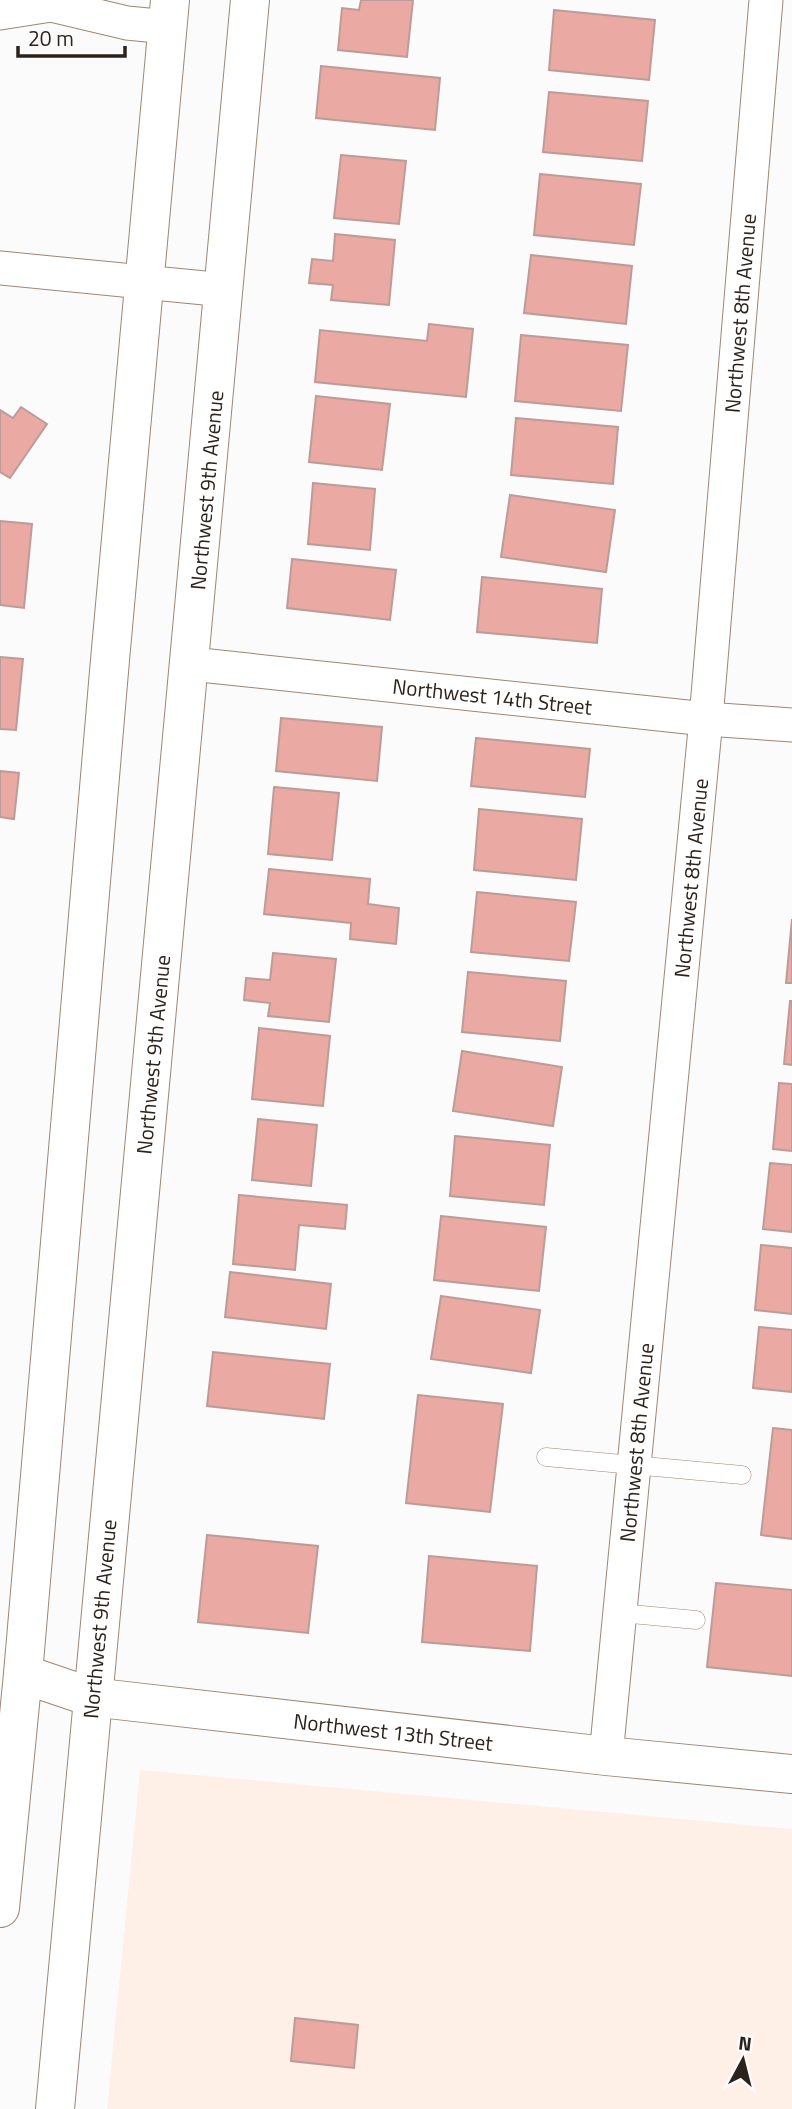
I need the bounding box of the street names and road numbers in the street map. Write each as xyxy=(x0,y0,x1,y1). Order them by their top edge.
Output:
street label: Northwest 8th Avenue xyxy=(716,212,764,414)
street label: Northwest 9th Avenue xyxy=(181,389,231,591)
street label: Northwest 14th Street xyxy=(391,670,594,723)
street label: Northwest 8th Avenue xyxy=(665,777,716,979)
street label: Northwest 9th Avenue xyxy=(127,953,178,1156)
street label: Northwest 8th Avenue xyxy=(611,1341,662,1544)
street label: Northwest 9th Avenue xyxy=(74,1518,125,1720)
street label: Northwest 13th Street xyxy=(292,1704,495,1759)

